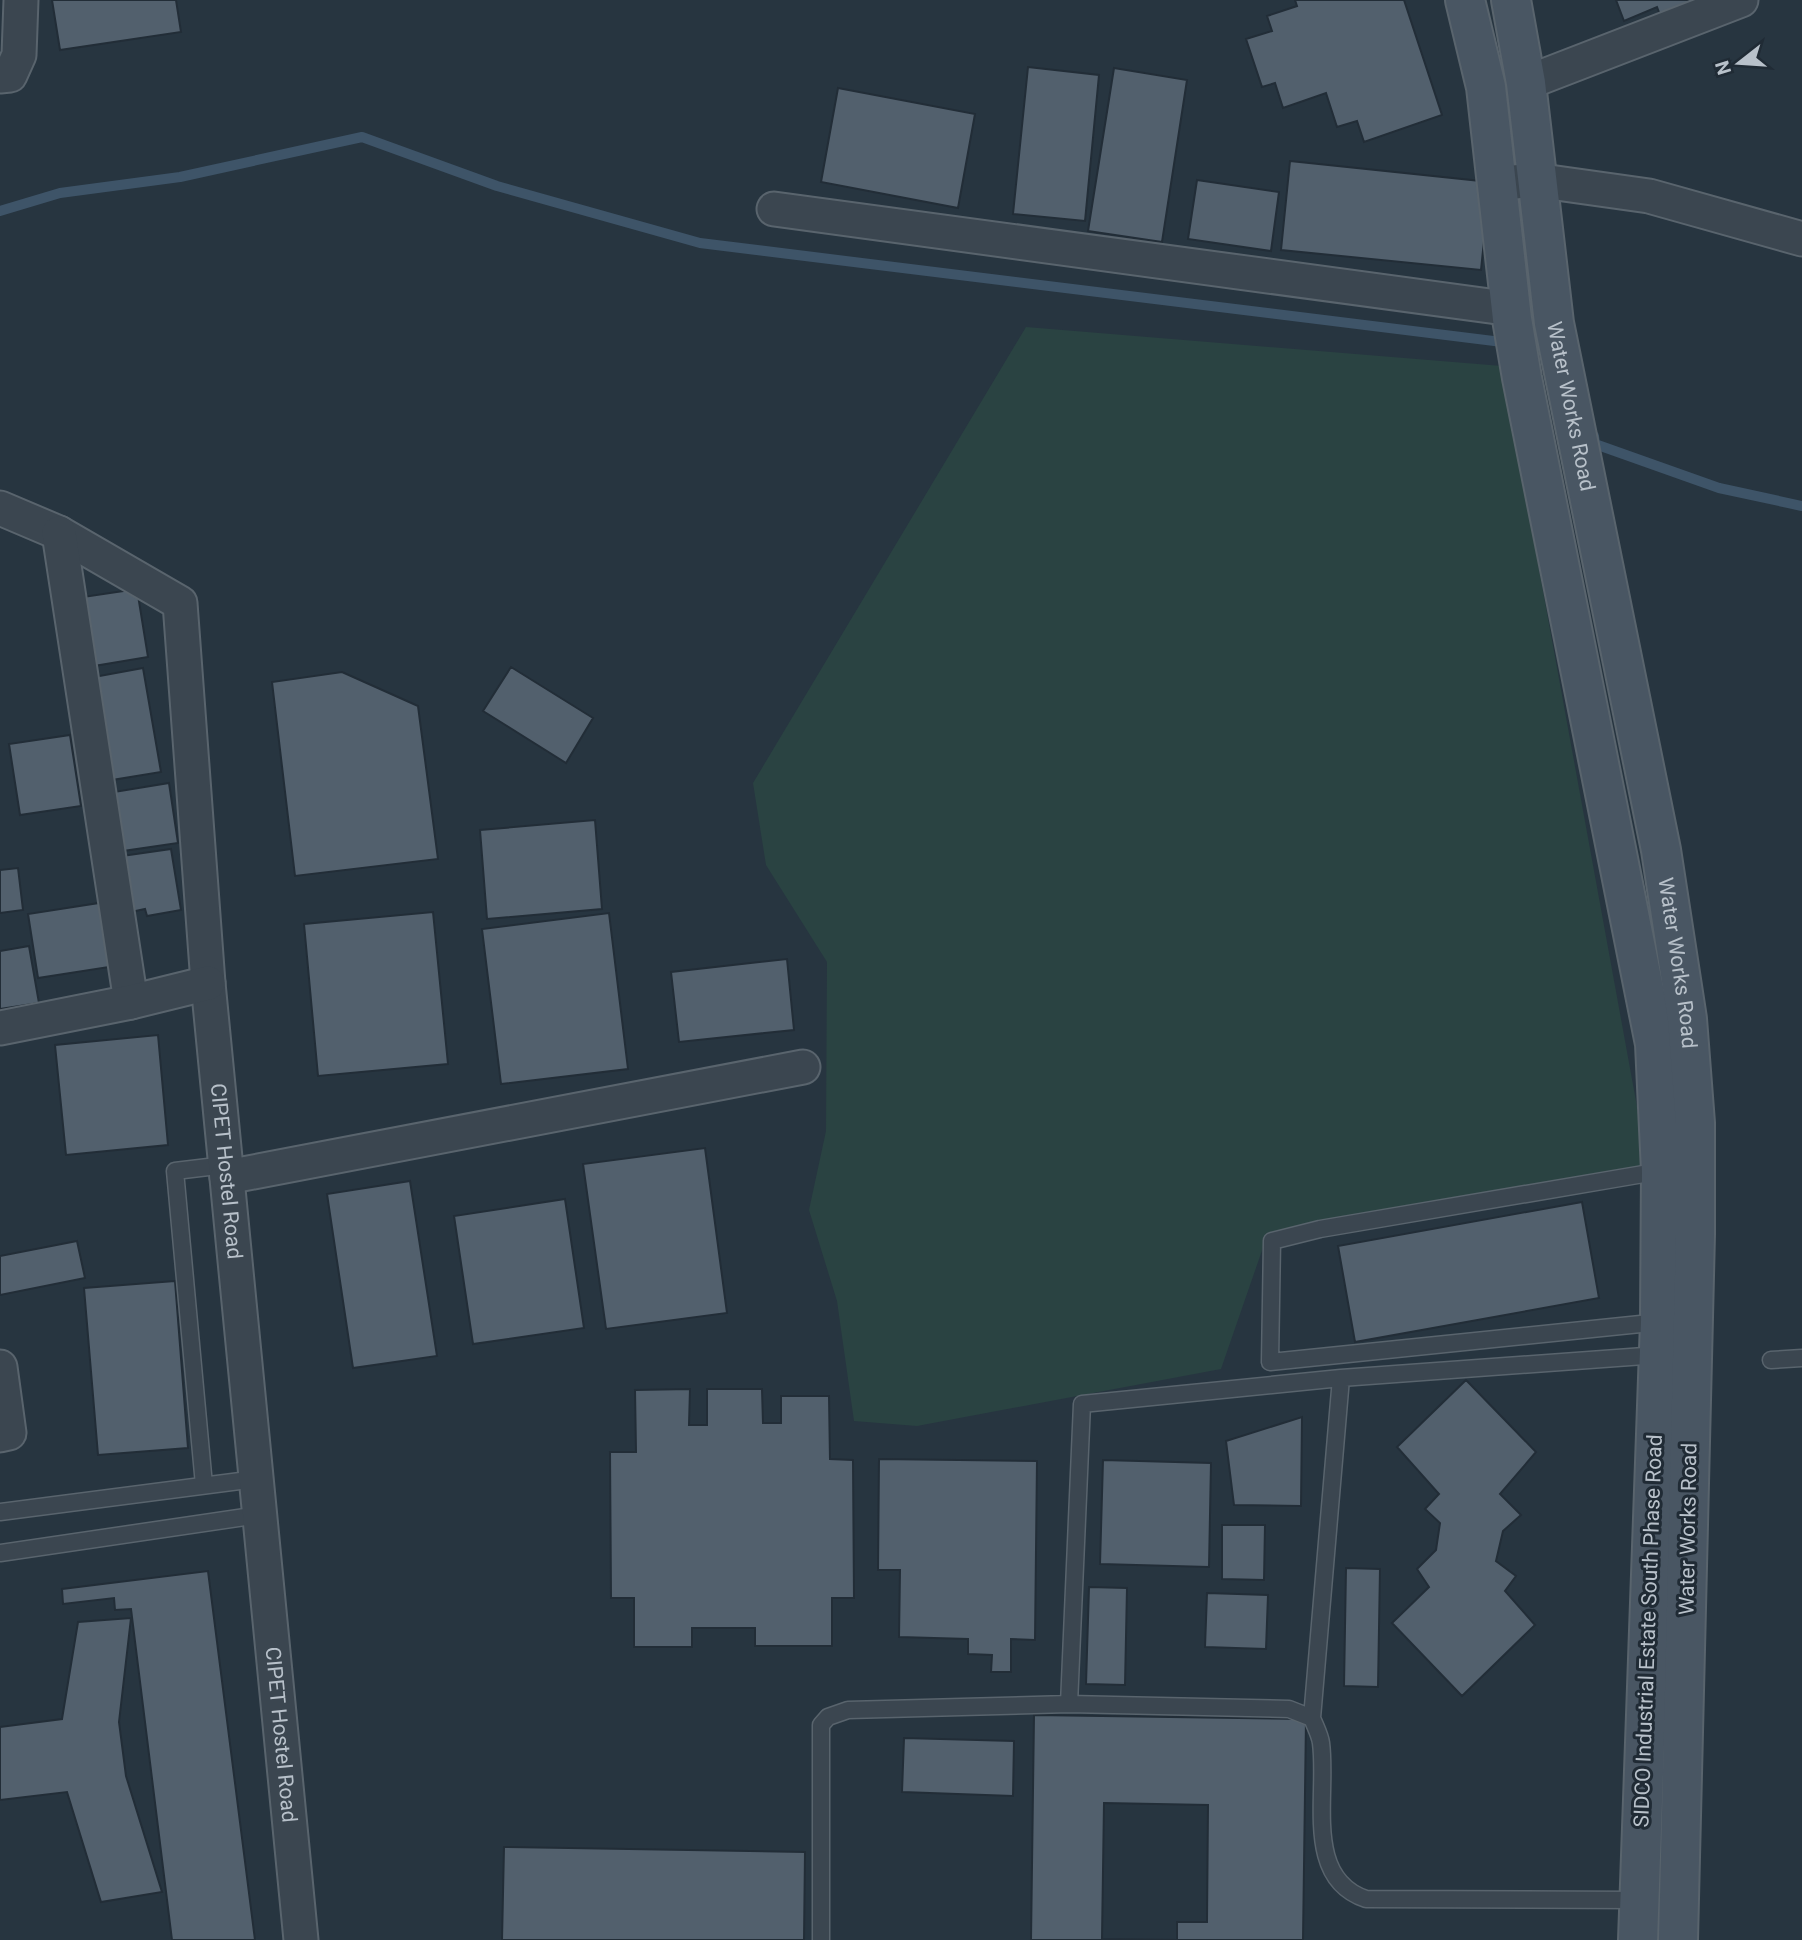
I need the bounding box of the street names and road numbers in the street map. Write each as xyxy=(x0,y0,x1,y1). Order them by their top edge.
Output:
street label: Water Works Road xyxy=(1542,319,1600,493)
street label: Water Works Road xyxy=(1653,876,1701,1049)
street label: CIPET Hostel Road xyxy=(206,1082,247,1260)
street label: SIDCO Industrial Estate South Phase Road xyxy=(1629,1434,1667,1828)
street label: Water Works Road xyxy=(1674,1443,1702,1615)
street label: CIPET Hostel Road xyxy=(261,1646,302,1824)

